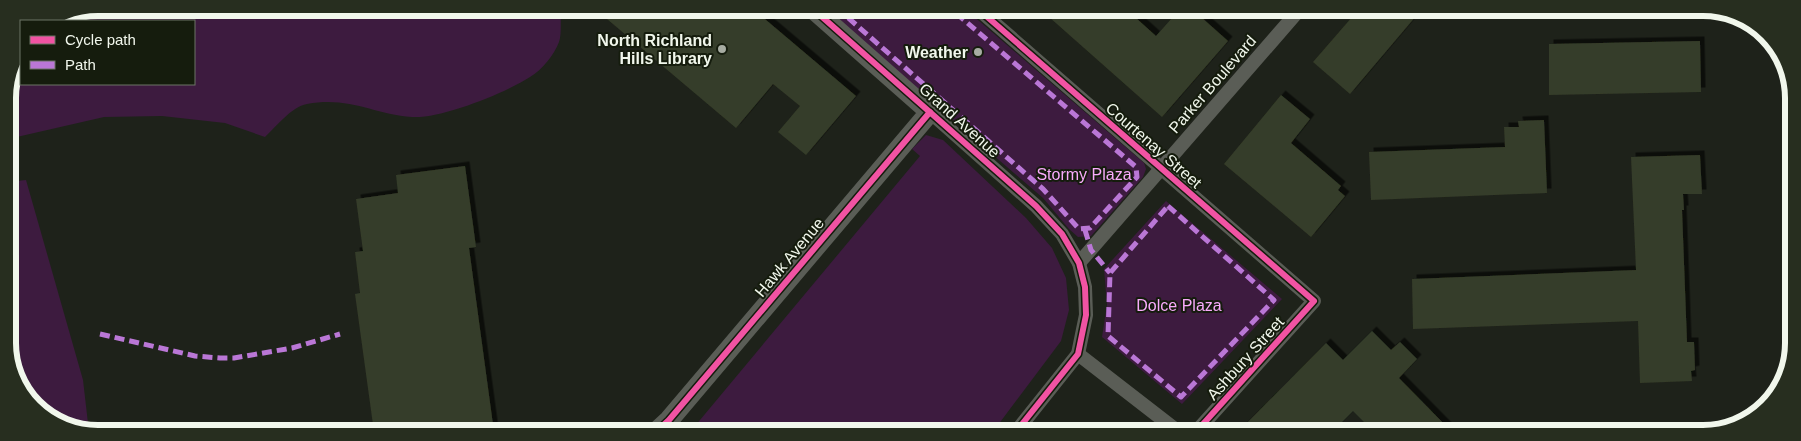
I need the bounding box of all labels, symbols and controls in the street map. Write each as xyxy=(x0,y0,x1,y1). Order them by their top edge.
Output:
legend xyxy=(20,20,195,85)
text: Cycle path xyxy=(65,31,136,48)
place label: North Richland Hills Library xyxy=(597,32,712,67)
street label: Parker Boulevard xyxy=(1165,32,1259,137)
marker: North Richland Hills Library xyxy=(716,43,728,55)
place label: Weather xyxy=(905,44,968,61)
marker: Weather xyxy=(972,46,984,58)
text: Path xyxy=(65,56,96,73)
street label: Grand Avenue xyxy=(916,80,1003,161)
street label: Courtenay Street xyxy=(1102,99,1205,192)
park label: Stormy Plaza xyxy=(1036,166,1132,183)
street label: Hawk Avenue xyxy=(752,214,827,300)
park label: Dolce Plaza xyxy=(1136,297,1222,314)
street label: Ashbury Street xyxy=(1204,313,1287,403)

